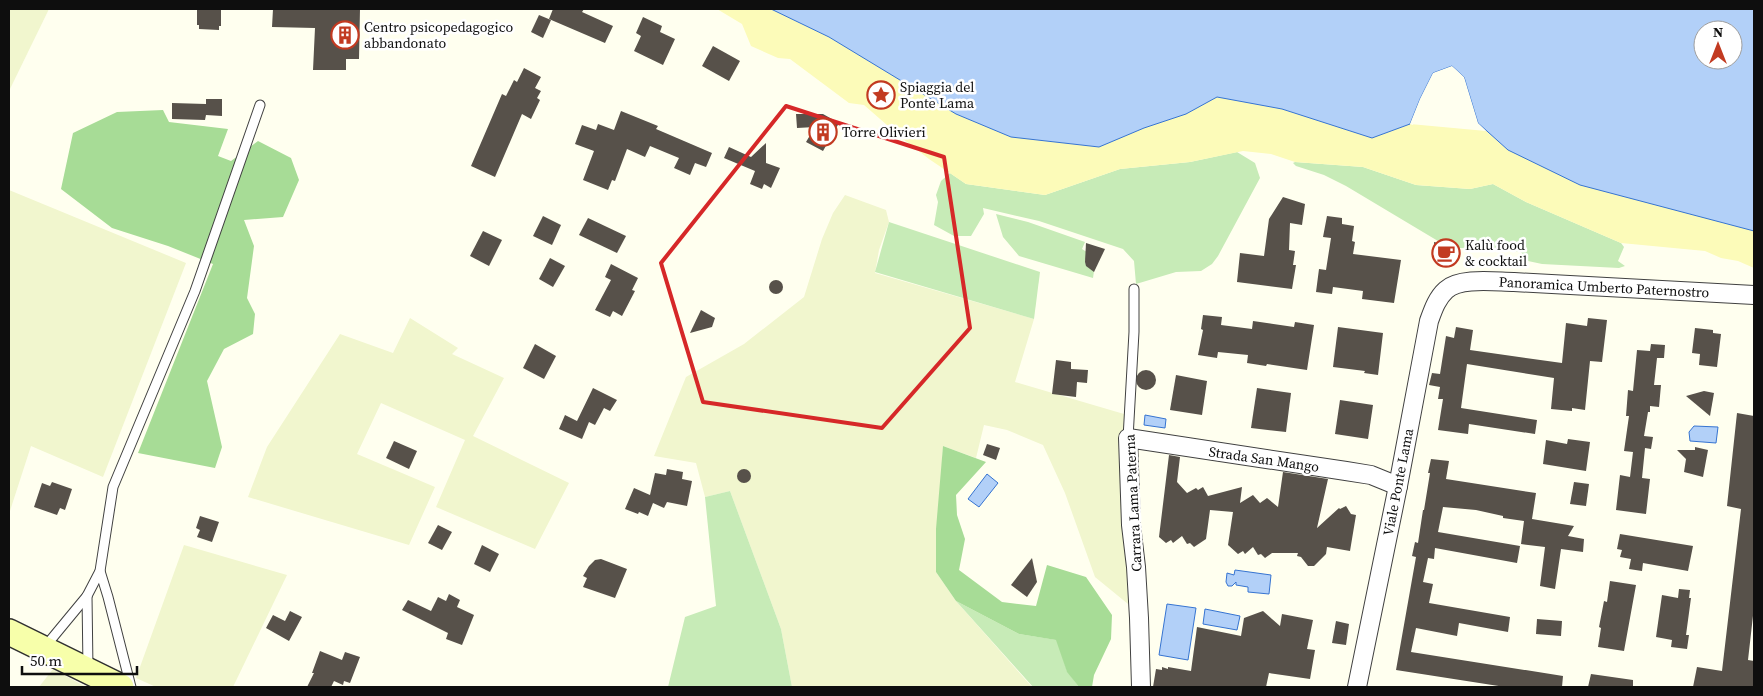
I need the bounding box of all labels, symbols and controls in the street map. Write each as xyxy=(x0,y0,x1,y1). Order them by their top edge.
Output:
place label: Centro psicopedagogico abbandonato xyxy=(364,17,514,53)
building icon: Centro psicopedagogico abbandonato xyxy=(330,20,360,50)
north arrow xyxy=(1693,20,1743,70)
text: N xyxy=(1713,22,1723,42)
place label: Spiaggia del Ponte Lama xyxy=(900,77,975,113)
place icon: Spiaggia del Ponte Lama xyxy=(866,80,896,110)
building icon: Torre Olivieri xyxy=(808,117,838,147)
place label: Torre Olivieri xyxy=(842,122,926,142)
place label: Kalù food & cocktail xyxy=(1465,235,1527,271)
cafe icon: Kalù food & cocktail xyxy=(1431,238,1461,268)
street label: Panoramica Umberto Paternostro xyxy=(1498,271,1710,303)
street label: Viale Ponte Lama xyxy=(1378,426,1418,537)
street label: Carrara Lama Paterna xyxy=(1119,433,1147,572)
street label: Strada San Mango xyxy=(1207,441,1321,477)
scale bar xyxy=(22,644,138,676)
text: 50 m xyxy=(30,650,62,671)

